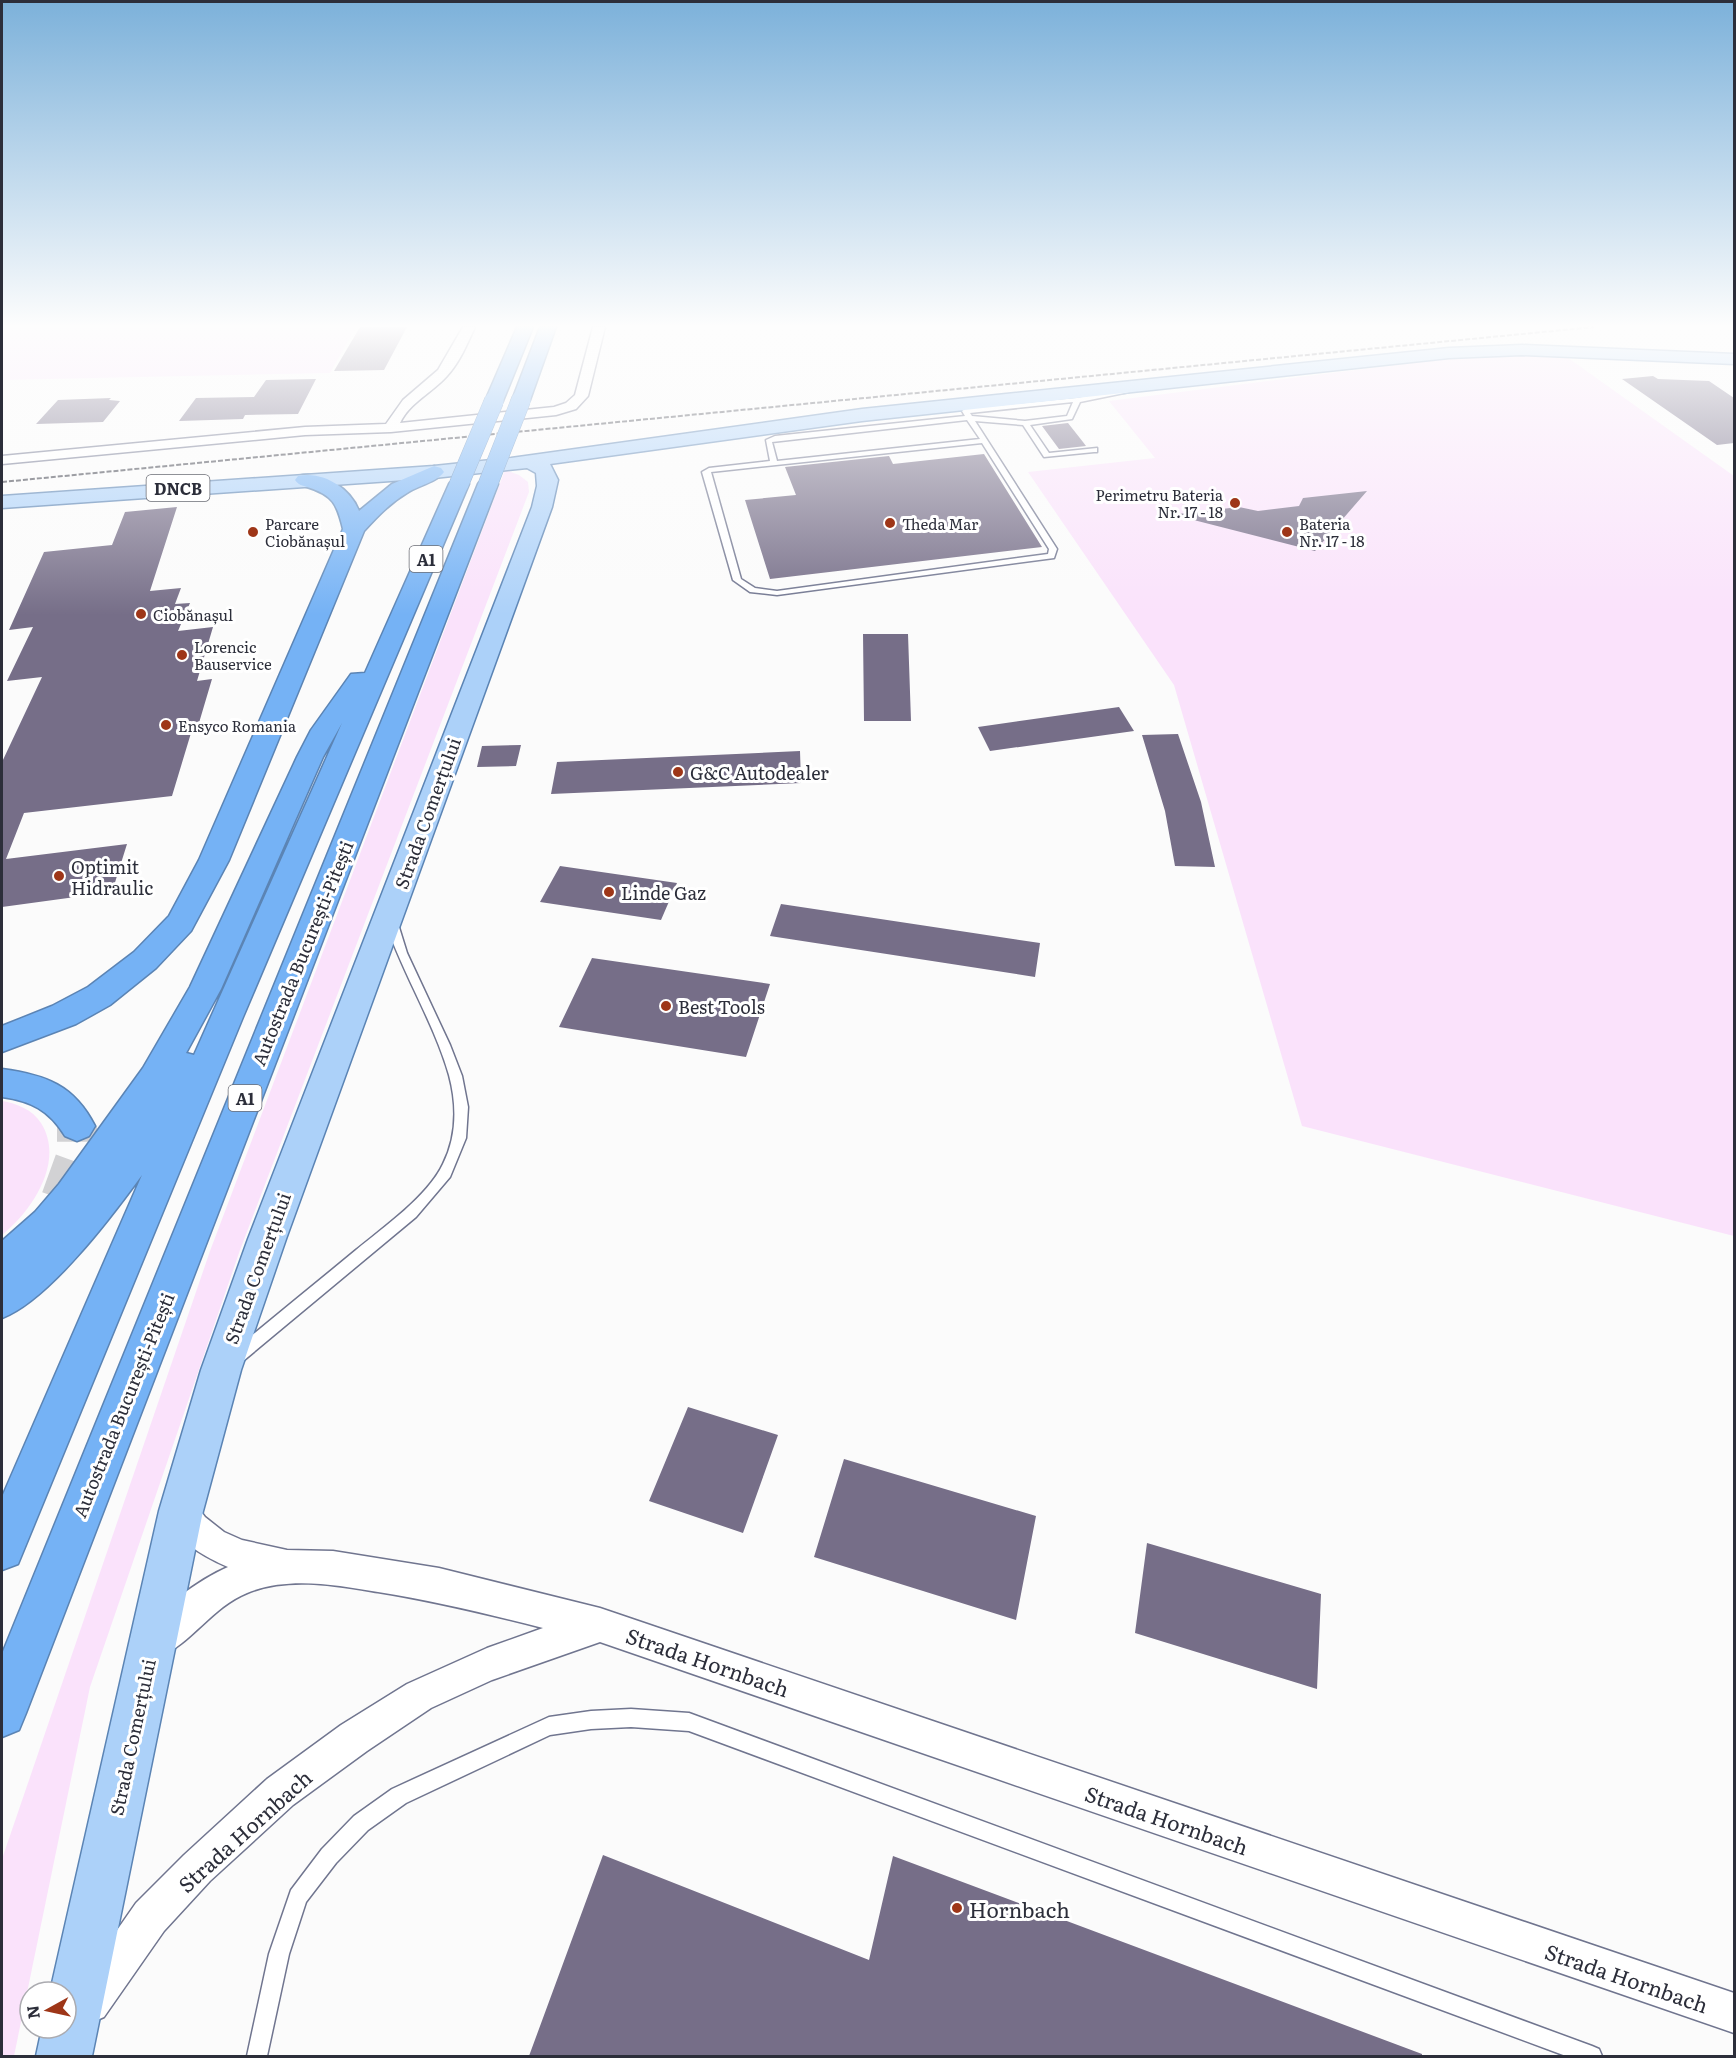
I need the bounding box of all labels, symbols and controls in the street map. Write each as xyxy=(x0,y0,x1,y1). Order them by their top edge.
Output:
road number: DNCB xyxy=(146,475,210,501)
place label: Perimetru Bateria Nr. 17 - 18 xyxy=(1096,483,1224,523)
marker: Perimetru Bateria Nr. 17 - 18 xyxy=(1228,496,1242,510)
place label: Parcare Ciobănașul xyxy=(265,512,345,552)
place label: Theda Mar xyxy=(902,512,978,535)
place label: Bateria Nr. 17 - 18 xyxy=(1299,512,1364,552)
marker: Theda Mar xyxy=(883,516,897,530)
marker: Parcare Ciobănașul xyxy=(246,525,260,539)
marker: Bateria Nr. 17 - 18 xyxy=(1280,525,1294,539)
road number: A1 xyxy=(410,546,442,572)
place label: Ciobănașul xyxy=(153,603,233,626)
marker: Ciobănașul xyxy=(134,607,148,621)
place label: Lorencic Bauservice xyxy=(194,635,272,675)
marker: Lorencic Bauservice xyxy=(175,648,189,662)
place label: Ensyco Romania xyxy=(178,714,297,737)
marker: Ensyco Romania xyxy=(159,718,173,732)
street label: Strada Comerțului xyxy=(387,733,467,893)
place label: G&C Autodealer xyxy=(690,759,829,786)
marker: G&C Autodealer xyxy=(671,765,685,779)
street label: Autostrada București-Pitești xyxy=(244,836,360,1070)
place label: Optimit Hidraulic xyxy=(71,853,153,901)
marker: Optimit Hidraulic xyxy=(52,869,66,883)
place label: Linde Gaz xyxy=(621,879,706,906)
marker: Linde Gaz xyxy=(602,885,616,899)
place label: Best Tools xyxy=(678,993,765,1020)
marker: Best Tools xyxy=(659,999,673,1013)
road number: A1 xyxy=(228,1085,262,1111)
street label: Strada Comerțului xyxy=(217,1188,297,1348)
street label: Autostrada București-Pitești xyxy=(65,1288,181,1522)
street label: Strada Hornbach xyxy=(622,1619,794,1703)
street label: Strada Comerțului xyxy=(102,1656,162,1818)
street label: Strada Hornbach xyxy=(170,1761,318,1899)
street label: Strada Hornbach xyxy=(1081,1777,1253,1861)
place label: Hornbach xyxy=(969,1893,1070,1924)
marker: Hornbach xyxy=(950,1901,964,1915)
street label: Strada Hornbach xyxy=(1541,1935,1713,2019)
north arrow xyxy=(18,1980,78,2040)
text: N xyxy=(19,2004,45,2021)

